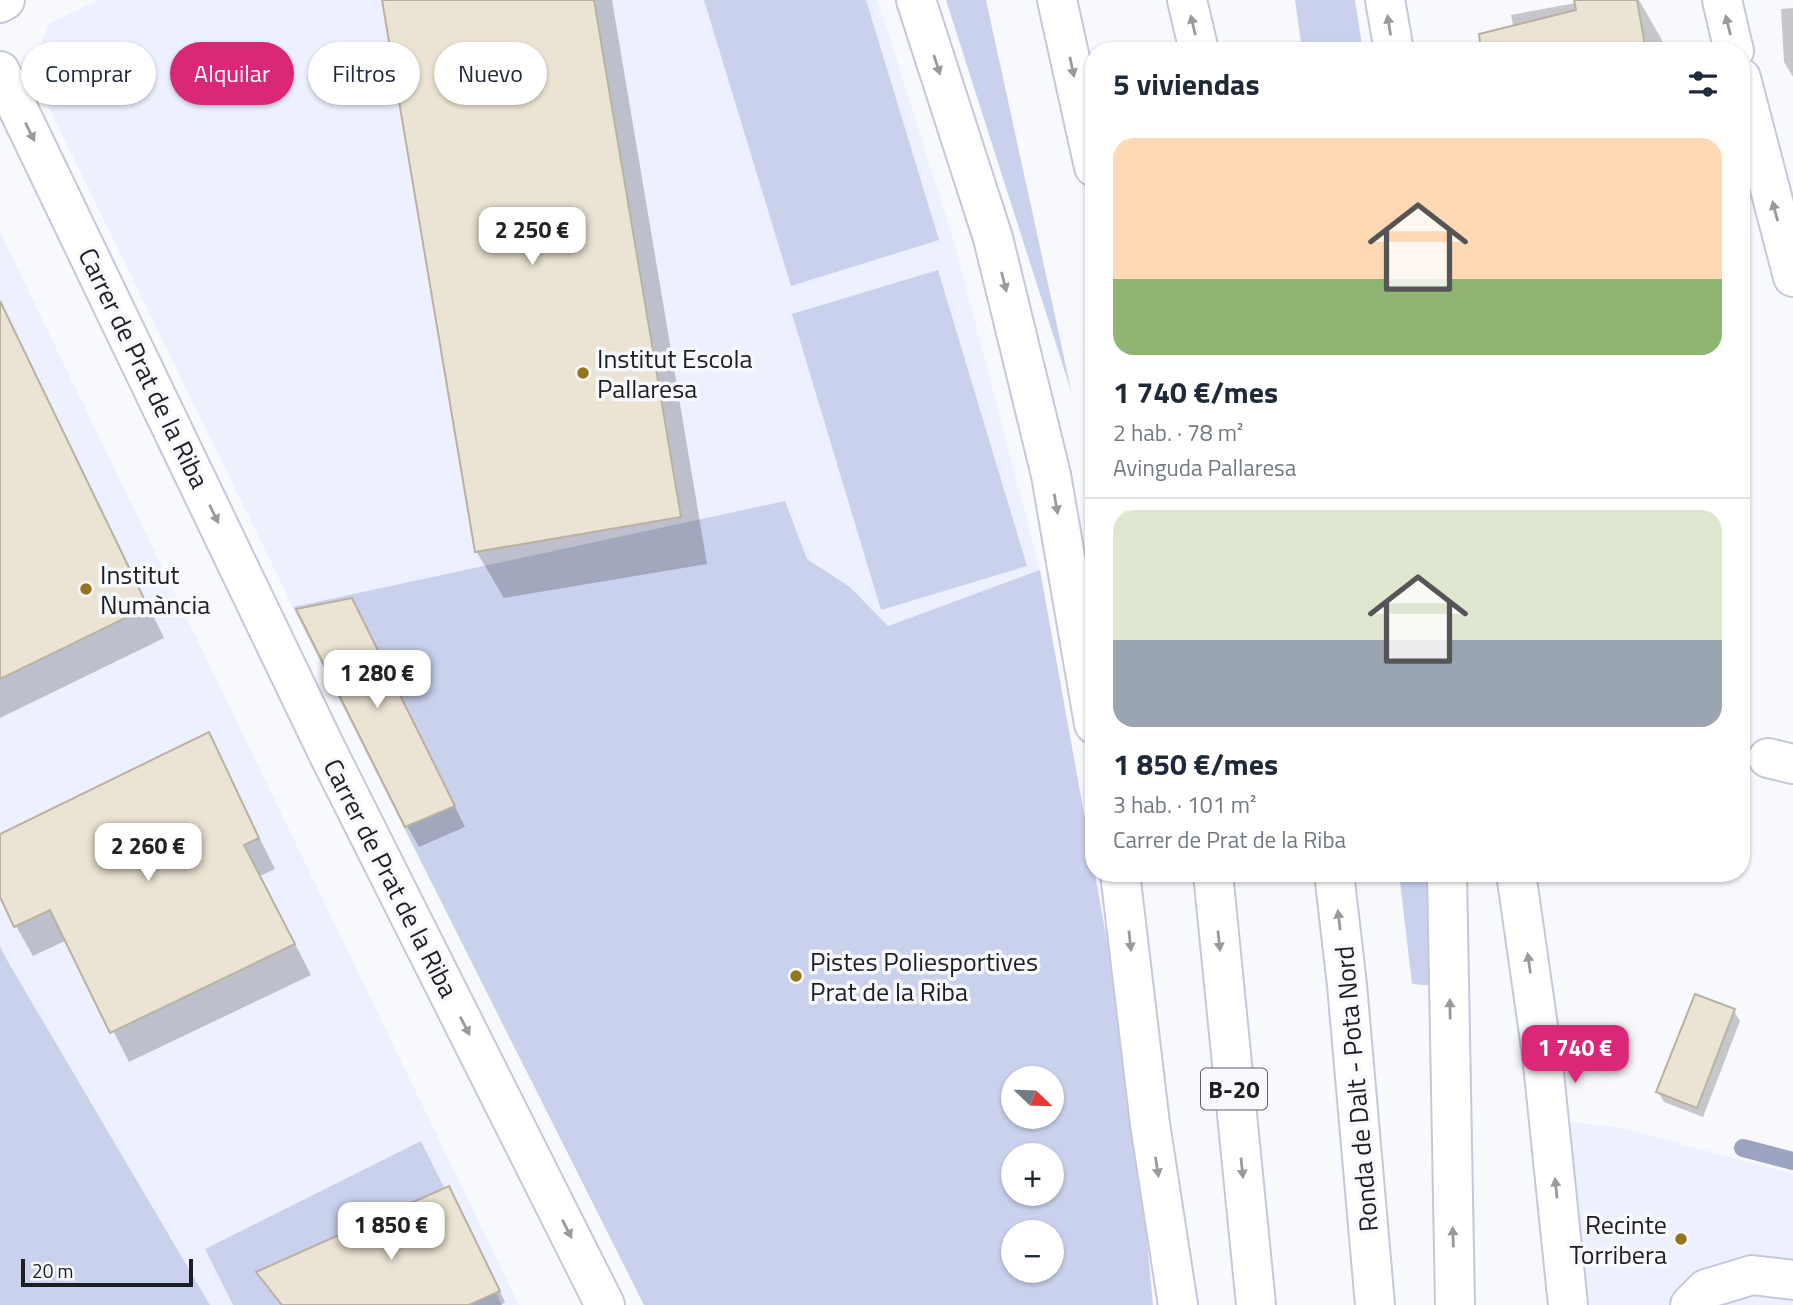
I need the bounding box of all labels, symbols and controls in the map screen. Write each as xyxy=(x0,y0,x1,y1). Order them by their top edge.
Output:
one-way arrow xyxy=(1187,14,1198,36)
one-way arrow xyxy=(1384,14,1395,36)
one-way arrow xyxy=(1722,14,1733,36)
chip: Comprar xyxy=(21,42,156,105)
chip: Alquilar xyxy=(170,42,294,105)
chip: Filtros xyxy=(308,42,420,105)
chip: Nuevo xyxy=(434,42,547,105)
one-way arrow xyxy=(933,55,943,76)
one-way arrow xyxy=(1067,56,1078,78)
text: 5 viviendas xyxy=(1113,61,1260,107)
icon: filters xyxy=(1684,65,1722,103)
one-way arrow xyxy=(24,122,35,142)
icon: home xyxy=(1355,184,1481,310)
one-way arrow xyxy=(1769,200,1780,222)
pin: 2 250 € xyxy=(467,208,597,267)
text: 2 250 € xyxy=(495,212,569,247)
street label: Carrer de Prat de la Riba xyxy=(69,241,219,495)
one-way arrow xyxy=(999,272,1010,294)
place label: Institut Escola Pallaresa xyxy=(597,339,752,408)
marker: Institut Escola Pallaresa xyxy=(575,365,591,381)
text: 1 740 €/mes xyxy=(1113,369,1278,415)
text: 2 hab. · 78 m² xyxy=(1113,415,1243,450)
text: Avinguda Pallaresa xyxy=(1113,450,1296,485)
one-way arrow xyxy=(1051,493,1062,515)
one-way arrow xyxy=(208,504,220,524)
place label: Institut Numància xyxy=(100,555,210,624)
icon: home xyxy=(1355,556,1481,682)
marker: Institut Numància xyxy=(78,581,94,597)
pin: 1 280 € xyxy=(312,650,442,710)
text: 1 280 € xyxy=(340,655,414,690)
text: 1 850 €/mes xyxy=(1113,741,1278,787)
street label: Carrer de Prat de la Riba xyxy=(314,752,468,1004)
text: 3 hab. · 101 m² xyxy=(1113,787,1256,822)
text: Carrer de Prat de la Riba xyxy=(1113,822,1346,857)
pin: 2 260 € xyxy=(83,824,213,883)
text: 2 260 € xyxy=(111,828,185,863)
one-way arrow xyxy=(1334,909,1345,931)
one-way arrow xyxy=(1124,930,1135,952)
one-way arrow xyxy=(1214,930,1225,952)
place label: Pistes Poliesportives Prat de la Riba xyxy=(810,942,1038,1011)
street label: Ronda de Dalt - Pota Nord xyxy=(1324,944,1388,1234)
one-way arrow xyxy=(1523,951,1534,973)
marker: Pistes Poliesportives Prat de la Riba xyxy=(788,968,804,984)
one-way arrow xyxy=(1444,998,1456,1020)
one-way arrow xyxy=(460,1016,471,1036)
pin: 1 740 € xyxy=(1510,1026,1640,1085)
text: 1 740 € xyxy=(1538,1030,1612,1065)
north arrow xyxy=(1001,1066,1064,1129)
map controls xyxy=(1001,1066,1064,1283)
road number: B-20 xyxy=(1201,1069,1267,1110)
button: + xyxy=(1001,1143,1064,1206)
one-way arrow xyxy=(1152,1156,1163,1178)
one-way arrow xyxy=(1237,1157,1248,1179)
one-way arrow xyxy=(1551,1177,1562,1199)
pin: 1 850 € xyxy=(326,1202,456,1262)
place label: Recinte Torribera xyxy=(1569,1205,1667,1274)
text: 1 850 € xyxy=(354,1207,428,1242)
one-way arrow xyxy=(560,1220,572,1240)
button: − xyxy=(1001,1220,1064,1283)
one-way arrow xyxy=(1447,1226,1459,1248)
marker: Recinte Torribera xyxy=(1673,1231,1689,1247)
scale bar xyxy=(21,1256,192,1288)
text: 20 m xyxy=(32,1256,73,1285)

